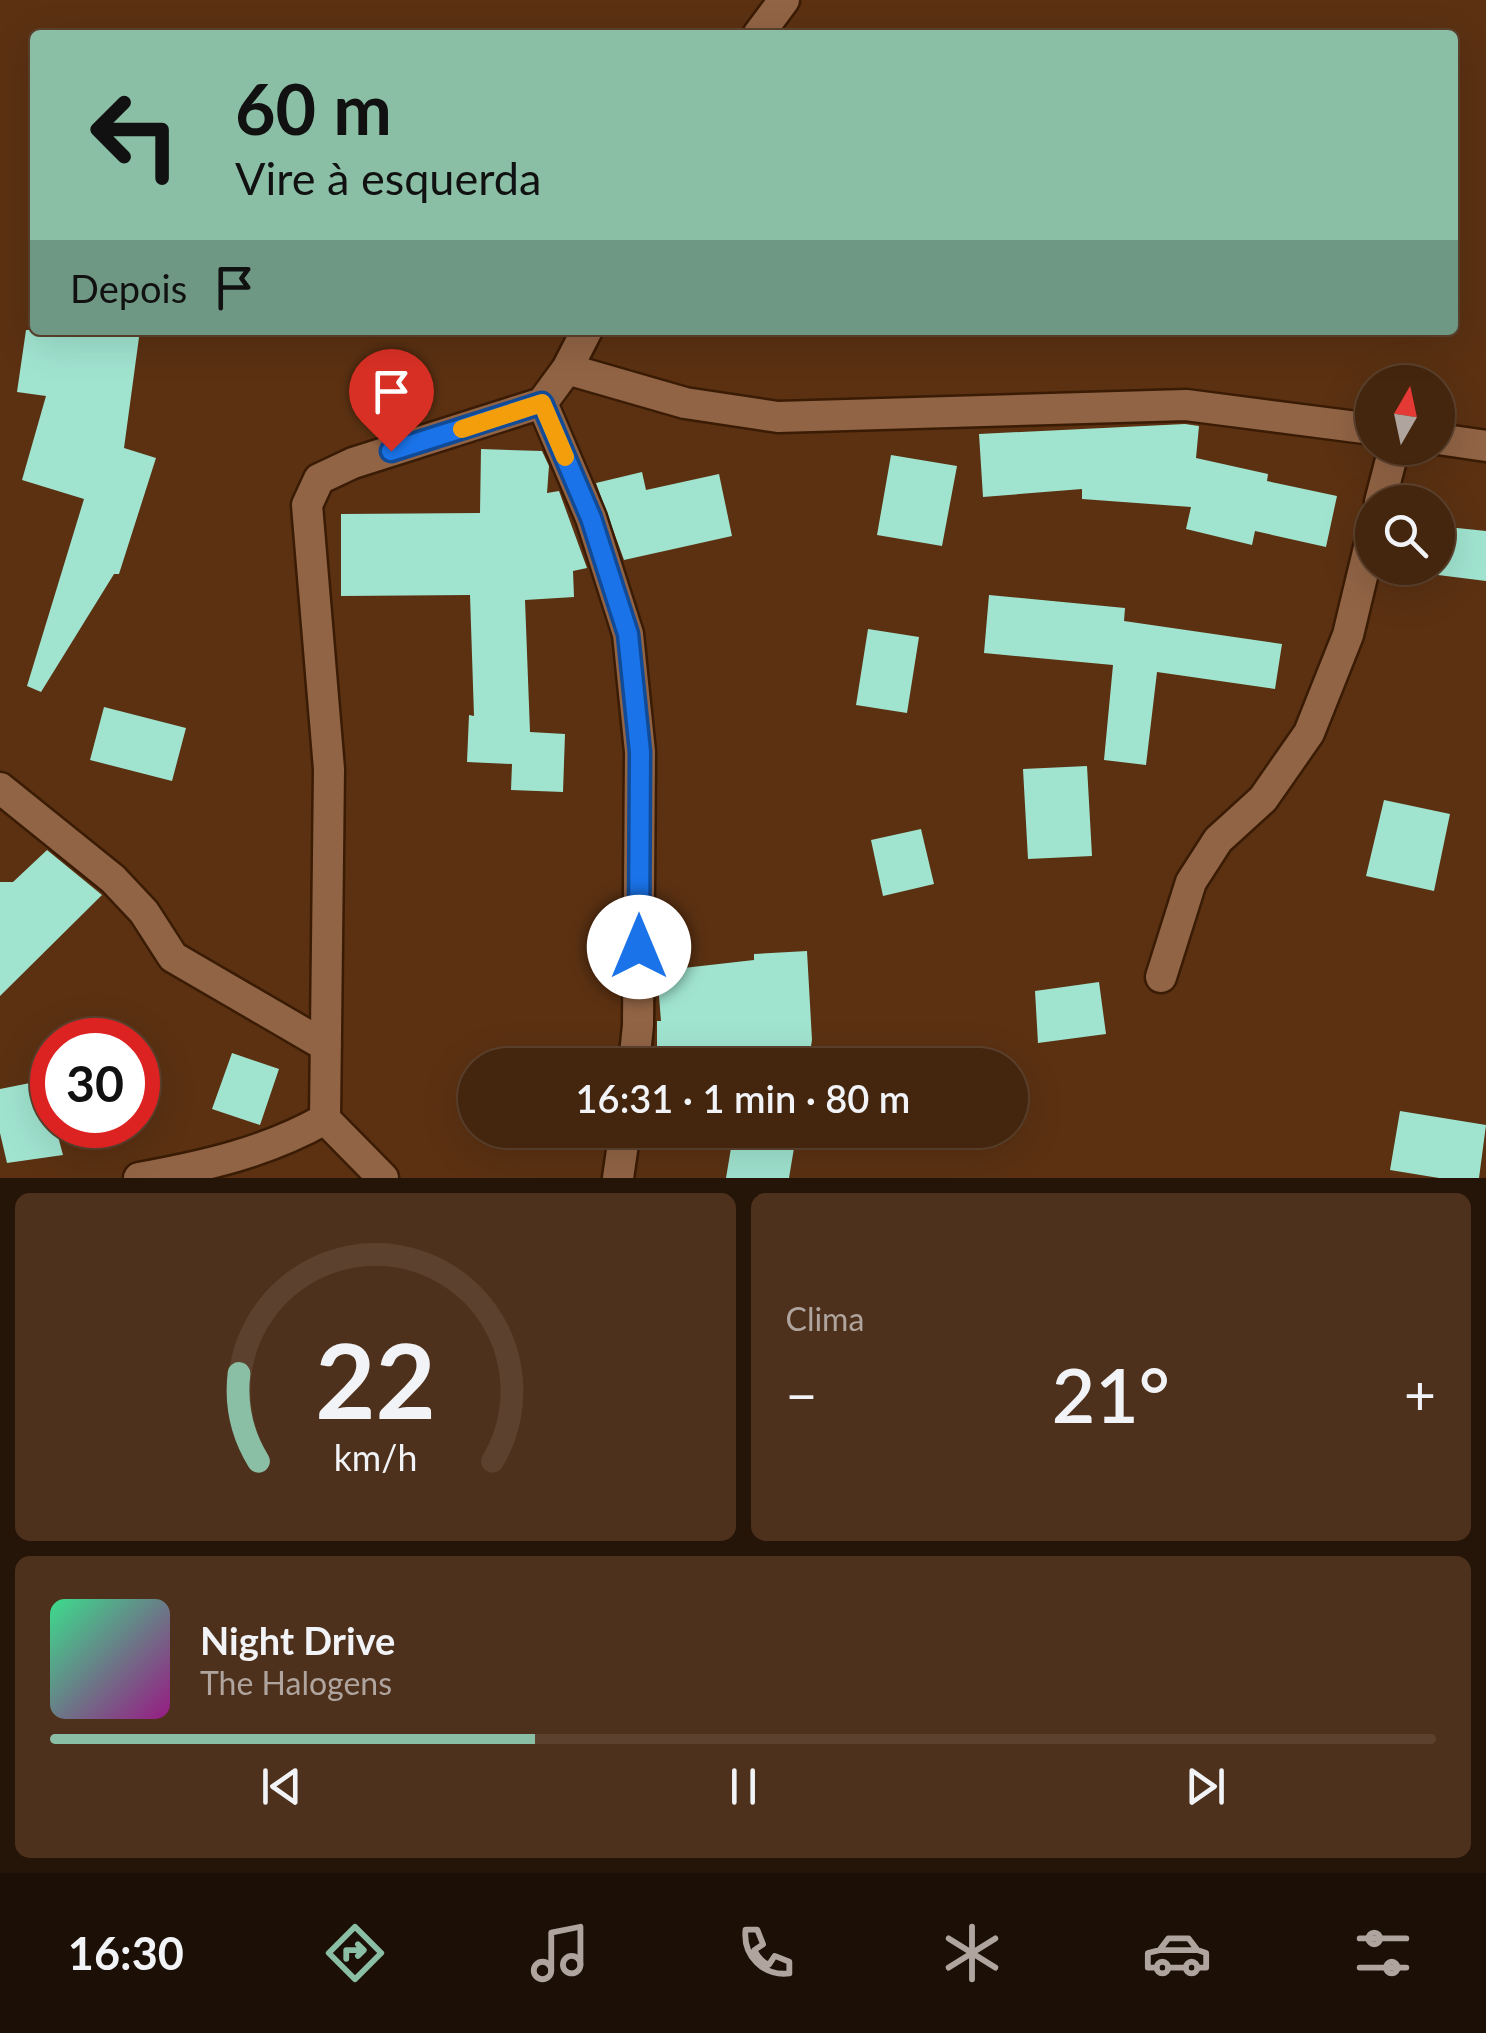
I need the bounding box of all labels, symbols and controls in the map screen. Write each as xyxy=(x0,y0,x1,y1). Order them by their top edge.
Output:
text: 60 m xyxy=(235,66,392,150)
icon: left xyxy=(70,70,200,200)
text: Vire à esquerda xyxy=(235,151,541,205)
icon: arrive xyxy=(207,260,262,315)
text: Depois xyxy=(70,265,187,311)
pin xyxy=(349,349,434,452)
icon: arrive xyxy=(364,364,419,419)
north arrow xyxy=(1355,365,1455,465)
map controls xyxy=(1355,365,1455,585)
button: search xyxy=(1355,485,1455,585)
position arrow xyxy=(587,895,691,999)
speed limit sign: 30 xyxy=(30,1018,160,1148)
text: 16:31 · 1 min · 80 m xyxy=(576,1075,910,1121)
text: Clima xyxy=(786,1299,864,1338)
text: 22 xyxy=(315,1316,436,1441)
text: 21° xyxy=(1052,1349,1170,1439)
text: − xyxy=(786,1361,817,1427)
text: + xyxy=(1404,1361,1436,1427)
text: km/h xyxy=(333,1436,417,1479)
text: Night Drive xyxy=(200,1617,395,1663)
text: The Halogens xyxy=(200,1663,392,1702)
icon: previous xyxy=(254,1759,309,1814)
icon: pause xyxy=(716,1759,771,1814)
icon: next xyxy=(1178,1759,1233,1814)
icon: directions xyxy=(320,1918,390,1988)
icon: music xyxy=(525,1918,595,1988)
icon: phone xyxy=(731,1918,801,1988)
icon: climate xyxy=(937,1918,1007,1988)
icon: car xyxy=(1142,1918,1212,1988)
icon: filters xyxy=(1348,1918,1418,1988)
text: 16:30 xyxy=(68,1926,184,1980)

